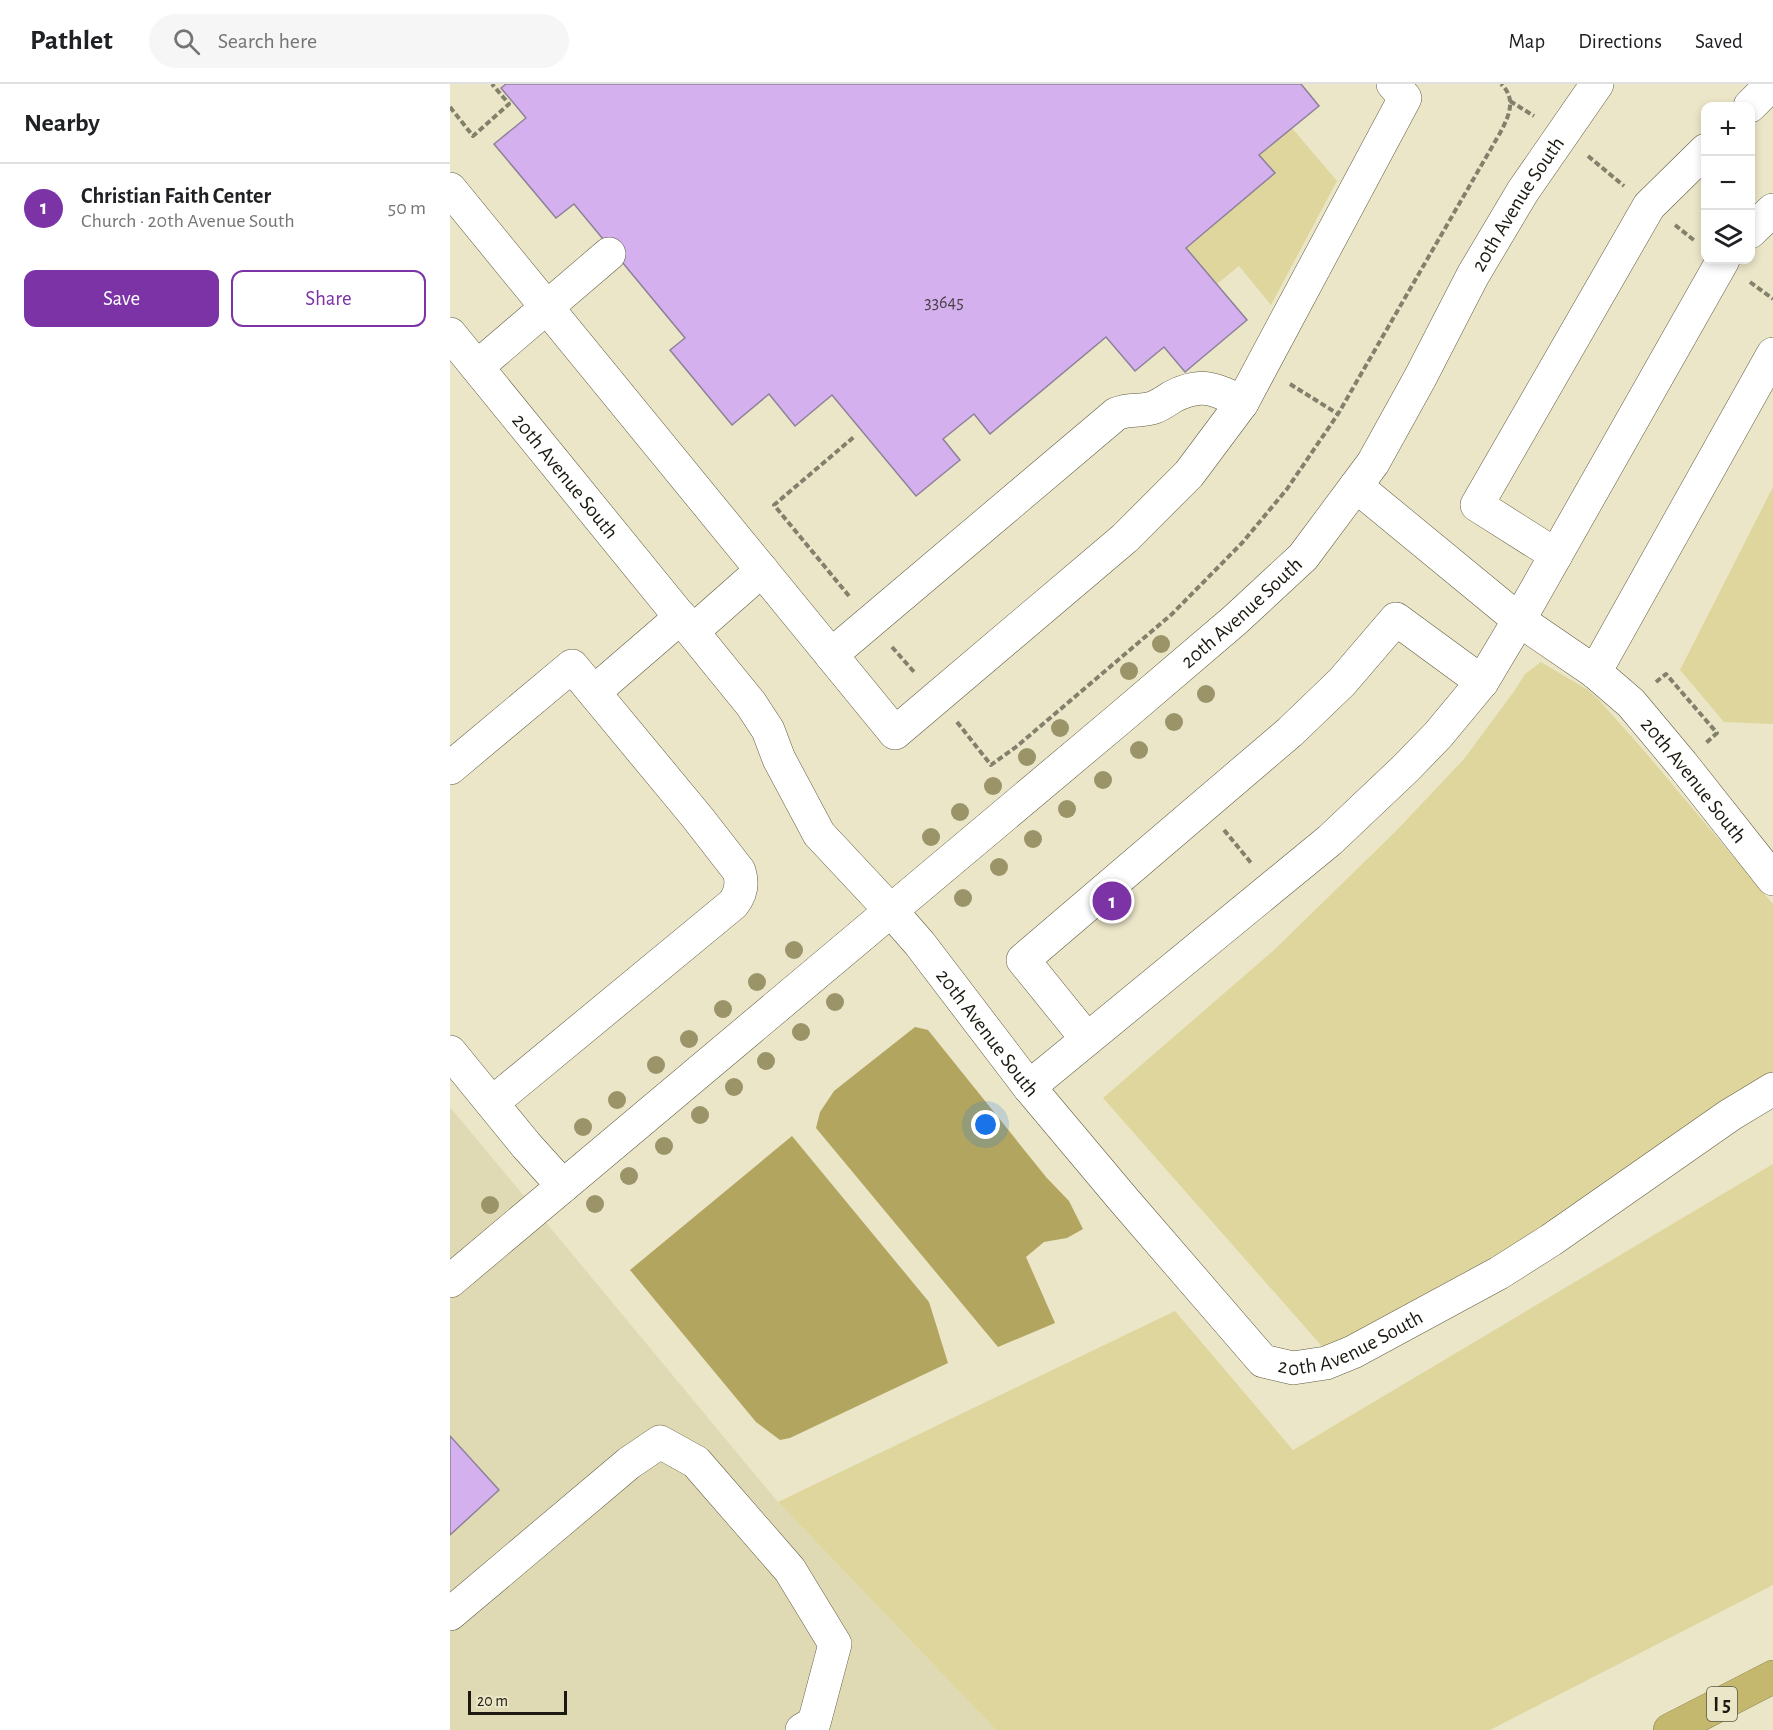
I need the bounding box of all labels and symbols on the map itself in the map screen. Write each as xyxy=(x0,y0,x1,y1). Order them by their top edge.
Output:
street label: 20th Avenue South xyxy=(1468,133,1568,275)
house number: 33645 xyxy=(924,294,964,312)
street label: 20th Avenue South xyxy=(508,410,622,543)
street label: 20th Avenue South xyxy=(1177,553,1306,672)
street label: 20th Avenue South xyxy=(1637,714,1750,847)
pin: 1 xyxy=(1092,878,1132,924)
street label: 20th Avenue South xyxy=(932,965,1043,1101)
your location xyxy=(971,1110,1000,1139)
street label: 20th Avenue South xyxy=(1276,1306,1426,1380)
road number: I 5 xyxy=(1707,1687,1737,1721)
scale bar xyxy=(468,1688,567,1716)

